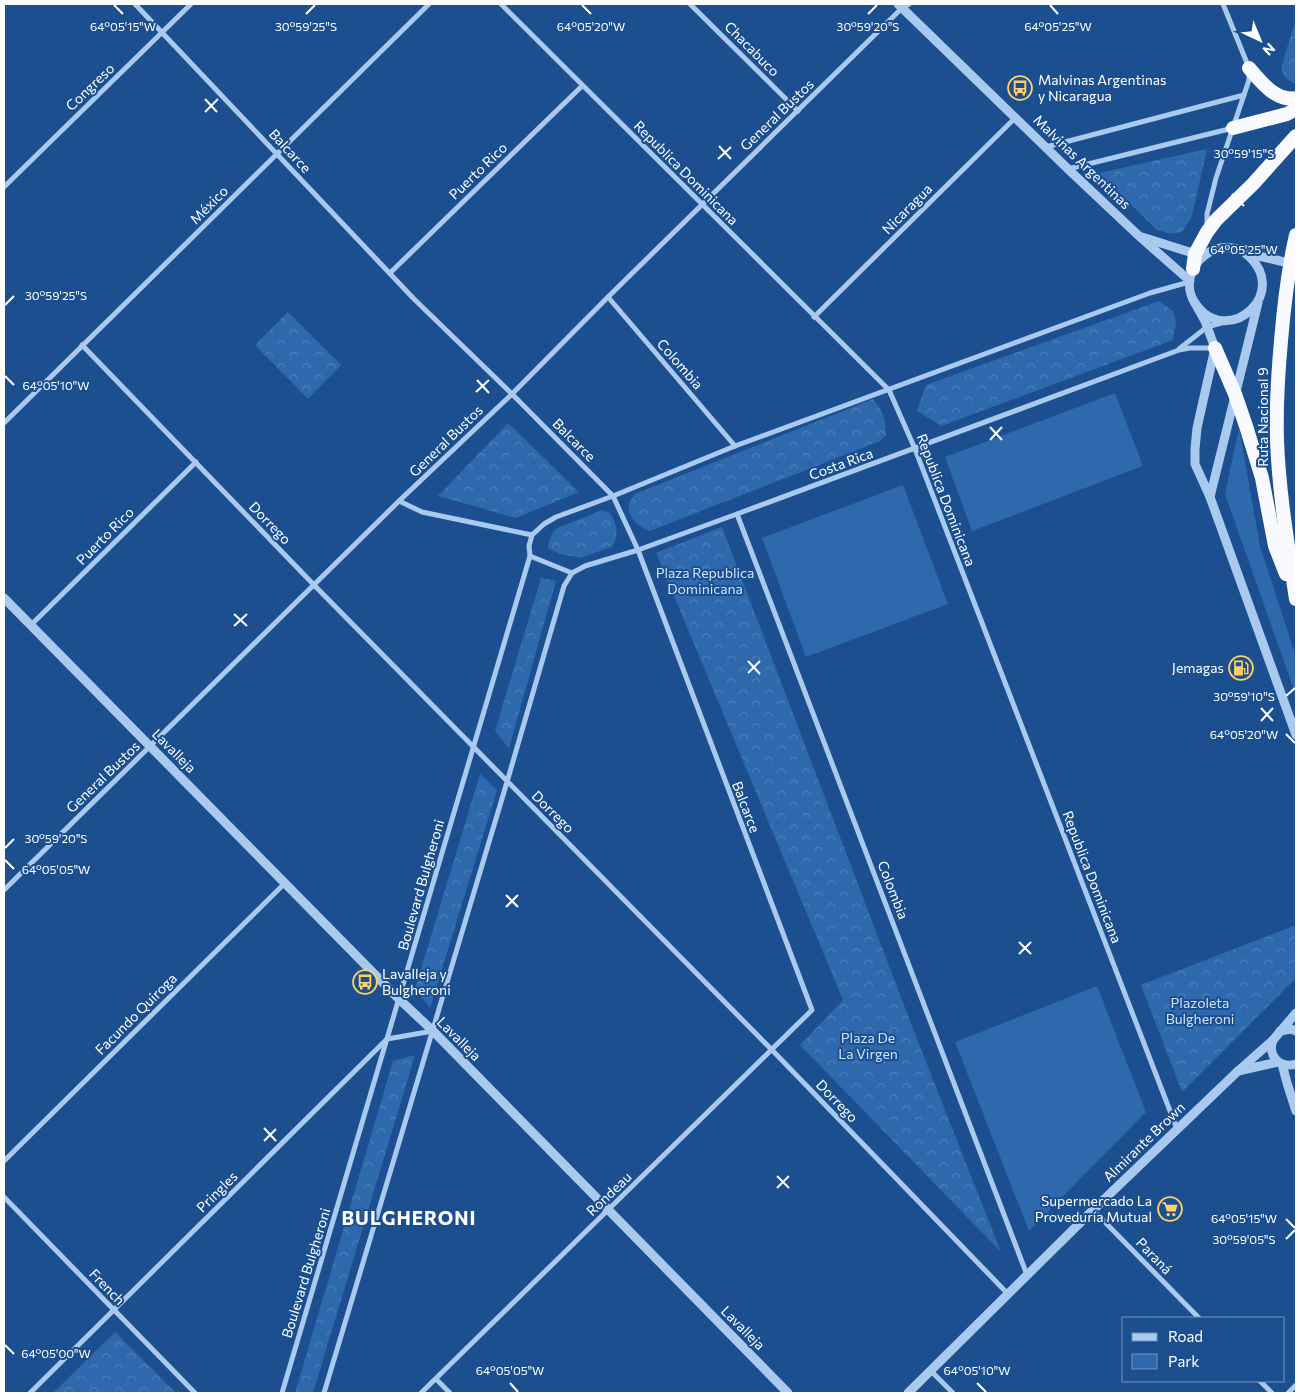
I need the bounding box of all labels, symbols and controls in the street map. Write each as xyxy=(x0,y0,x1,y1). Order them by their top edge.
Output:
north arrow xyxy=(1235,15,1285,65)
street label: Chacabuco xyxy=(721,18,783,80)
text: 64°05'15"W xyxy=(90,19,156,33)
text: 30°59'25"S xyxy=(275,19,337,33)
text: 64°05'20"W xyxy=(557,19,625,33)
text: 30°59'20"S xyxy=(837,19,899,33)
text: 64°05'25"W xyxy=(1024,19,1092,33)
text: N xyxy=(1260,40,1279,59)
street label: Congreso xyxy=(62,59,118,114)
place label: Malvinas Argentinas y Nicaragua xyxy=(1038,71,1166,104)
street label: General Bustos xyxy=(736,75,817,154)
bus stop icon: Malvinas Argentinas y Nicaragua xyxy=(1007,75,1033,101)
street label: Malvinas Argentinas xyxy=(1030,111,1134,212)
street label: Republica Dominicana xyxy=(631,117,742,228)
street label: Balcarce xyxy=(266,125,315,176)
street label: Puerto Rico xyxy=(445,139,510,203)
text: 30°59'15"S xyxy=(1214,146,1274,160)
street label: Nicaragua xyxy=(878,180,935,237)
street label: México xyxy=(186,182,231,227)
text: 64°05'25"W xyxy=(1210,242,1278,256)
text: 30°59'25"S xyxy=(25,288,87,302)
street label: Colombia xyxy=(654,335,707,392)
street label: Ruta Nacional 9 xyxy=(1254,367,1271,467)
text: 64°05'10"W xyxy=(23,378,89,392)
street label: General Bustos xyxy=(405,401,486,480)
street label: Balcarce xyxy=(549,415,599,465)
street label: Republica Dominicana xyxy=(913,431,980,568)
street label: Costa Rica xyxy=(806,444,875,483)
street label: Dorrego xyxy=(246,498,295,548)
street label: Puerto Rico xyxy=(72,503,137,568)
park label: Plaza Republica Dominicana xyxy=(656,564,754,597)
fuel station icon: Jemagas xyxy=(1228,655,1254,681)
place label: Jemagas xyxy=(1172,659,1224,676)
text: 30°59'10"S xyxy=(1213,689,1275,703)
street label: Lavalleja xyxy=(149,725,200,776)
text: 64°05'20"W xyxy=(1210,727,1278,741)
street label: General Bustos xyxy=(62,737,143,816)
street label: Balcarce xyxy=(729,779,764,835)
street label: Dorrego xyxy=(529,787,578,836)
street label: Republica Dominicana xyxy=(1059,808,1126,945)
street label: Boulevard Bulgheroni xyxy=(394,818,447,952)
text: 30°59'20"S xyxy=(25,831,87,845)
street label: Colombia xyxy=(875,858,912,921)
text: 64°05'05"W xyxy=(22,862,90,876)
place label: Lavalleja y Bulgheroni xyxy=(382,965,451,998)
street label: Facundo Quiroga xyxy=(91,969,180,1058)
bus stop icon: Lavalleja y Bulgheroni xyxy=(352,969,378,995)
park label: Plazoleta Bulgheroni xyxy=(1166,994,1234,1027)
street label: Lavalleja xyxy=(434,1013,485,1064)
park label: Plaza De La Virgen xyxy=(838,1029,898,1062)
street label: Dorrego xyxy=(813,1076,862,1126)
street label: Almirante Brown xyxy=(1099,1098,1188,1185)
street label: Pringles xyxy=(193,1168,241,1216)
street label: Rondeau xyxy=(583,1168,635,1219)
place label: Supermercado La Proveduría Mutual xyxy=(1035,1192,1152,1225)
supermarket icon: Supermercado La Proveduría Mutual xyxy=(1157,1196,1183,1222)
street label: Boulevard Bulgheroni xyxy=(278,1206,333,1340)
district label: BULGHERONI xyxy=(342,1206,476,1229)
text: 64°05'15"W xyxy=(1211,1211,1277,1225)
text: 30°59'05"S xyxy=(1212,1232,1276,1246)
street label: Paraná xyxy=(1133,1234,1176,1277)
street label: French xyxy=(86,1265,129,1308)
street label: Lavalleja xyxy=(718,1302,769,1353)
legend xyxy=(1122,1317,1285,1382)
text: Road xyxy=(1168,1327,1203,1345)
text: 64°05'00"W xyxy=(21,1346,91,1360)
text: Park xyxy=(1168,1352,1199,1370)
text: 64°05'05"W xyxy=(476,1363,544,1377)
text: 64°05'10"W xyxy=(944,1363,1010,1377)

